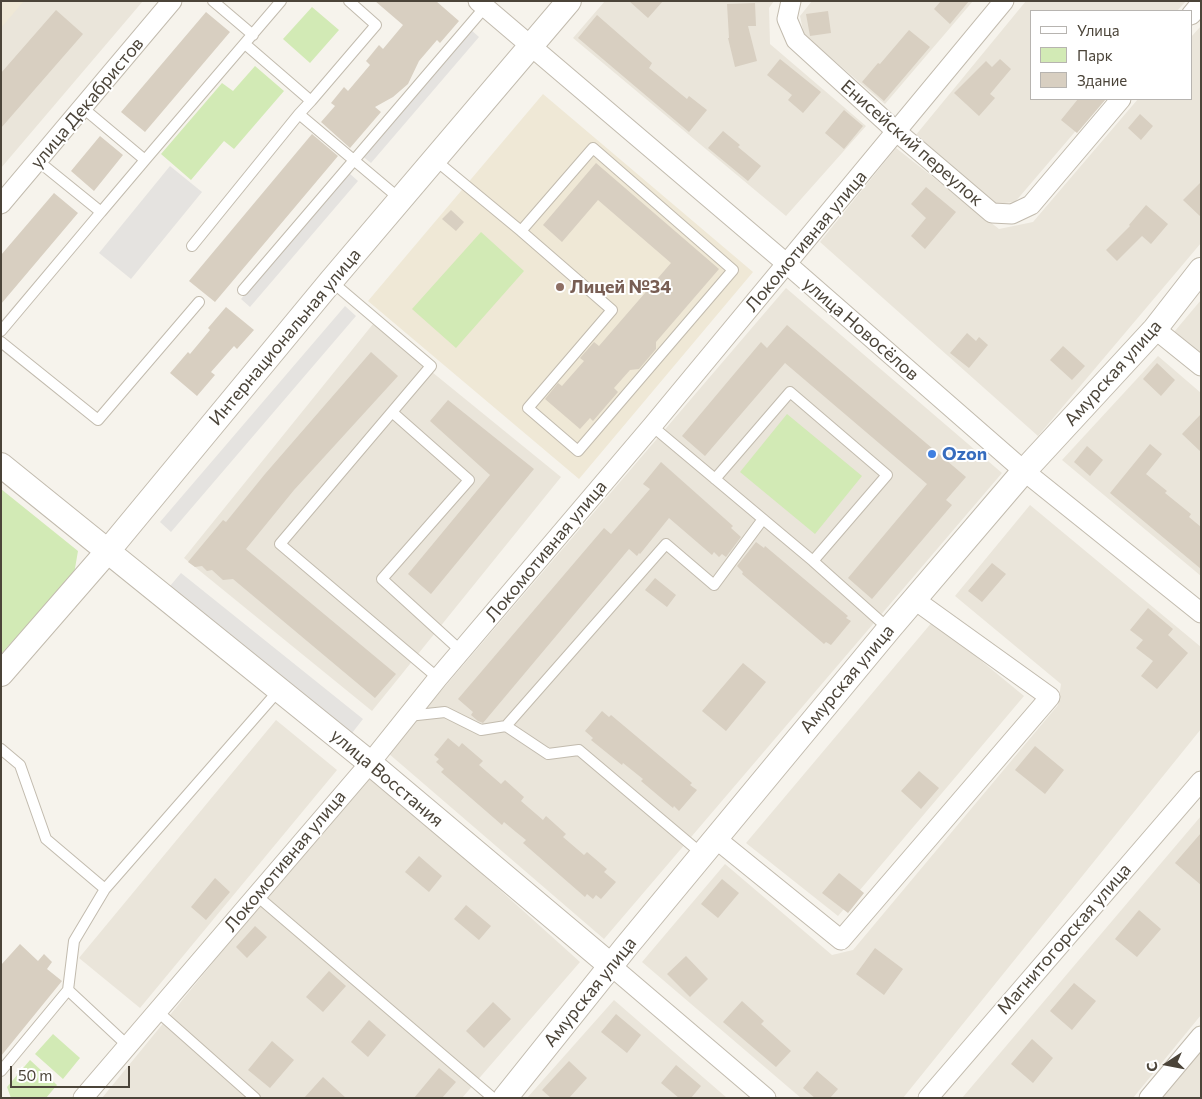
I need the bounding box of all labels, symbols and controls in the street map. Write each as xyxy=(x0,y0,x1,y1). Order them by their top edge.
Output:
legend xyxy=(1030,10,1192,100)
text: Улица xyxy=(1077,21,1119,39)
street label: улица Декабристов xyxy=(26,33,148,173)
text: Парк xyxy=(1077,46,1113,64)
text: Здание xyxy=(1077,71,1127,89)
street label: Енисейский переулок xyxy=(836,75,988,211)
street label: Локомотивная улица xyxy=(741,166,871,316)
street label: Интернациональная улица xyxy=(205,244,365,430)
street label: улица Новосёлов xyxy=(799,273,923,385)
place label: Лицей №34 xyxy=(570,276,671,298)
marker: Лицей №34 xyxy=(554,281,566,293)
street label: Амурская улица xyxy=(1060,316,1166,430)
place label: Ozon xyxy=(942,443,987,465)
marker: Ozon xyxy=(926,448,938,460)
street label: Локомотивная улица xyxy=(481,476,611,626)
street label: Амурская улица xyxy=(795,620,899,738)
street label: улица Восстания xyxy=(326,725,448,831)
street label: Локомотивная улица xyxy=(220,786,350,936)
street label: Магнитогорская улица xyxy=(993,859,1135,1019)
street label: Амурская улица xyxy=(539,933,641,1051)
north arrow xyxy=(1142,1039,1192,1089)
scale bar xyxy=(12,1056,132,1088)
text: С xyxy=(1143,1061,1161,1073)
text: 50 m xyxy=(18,1066,52,1084)

